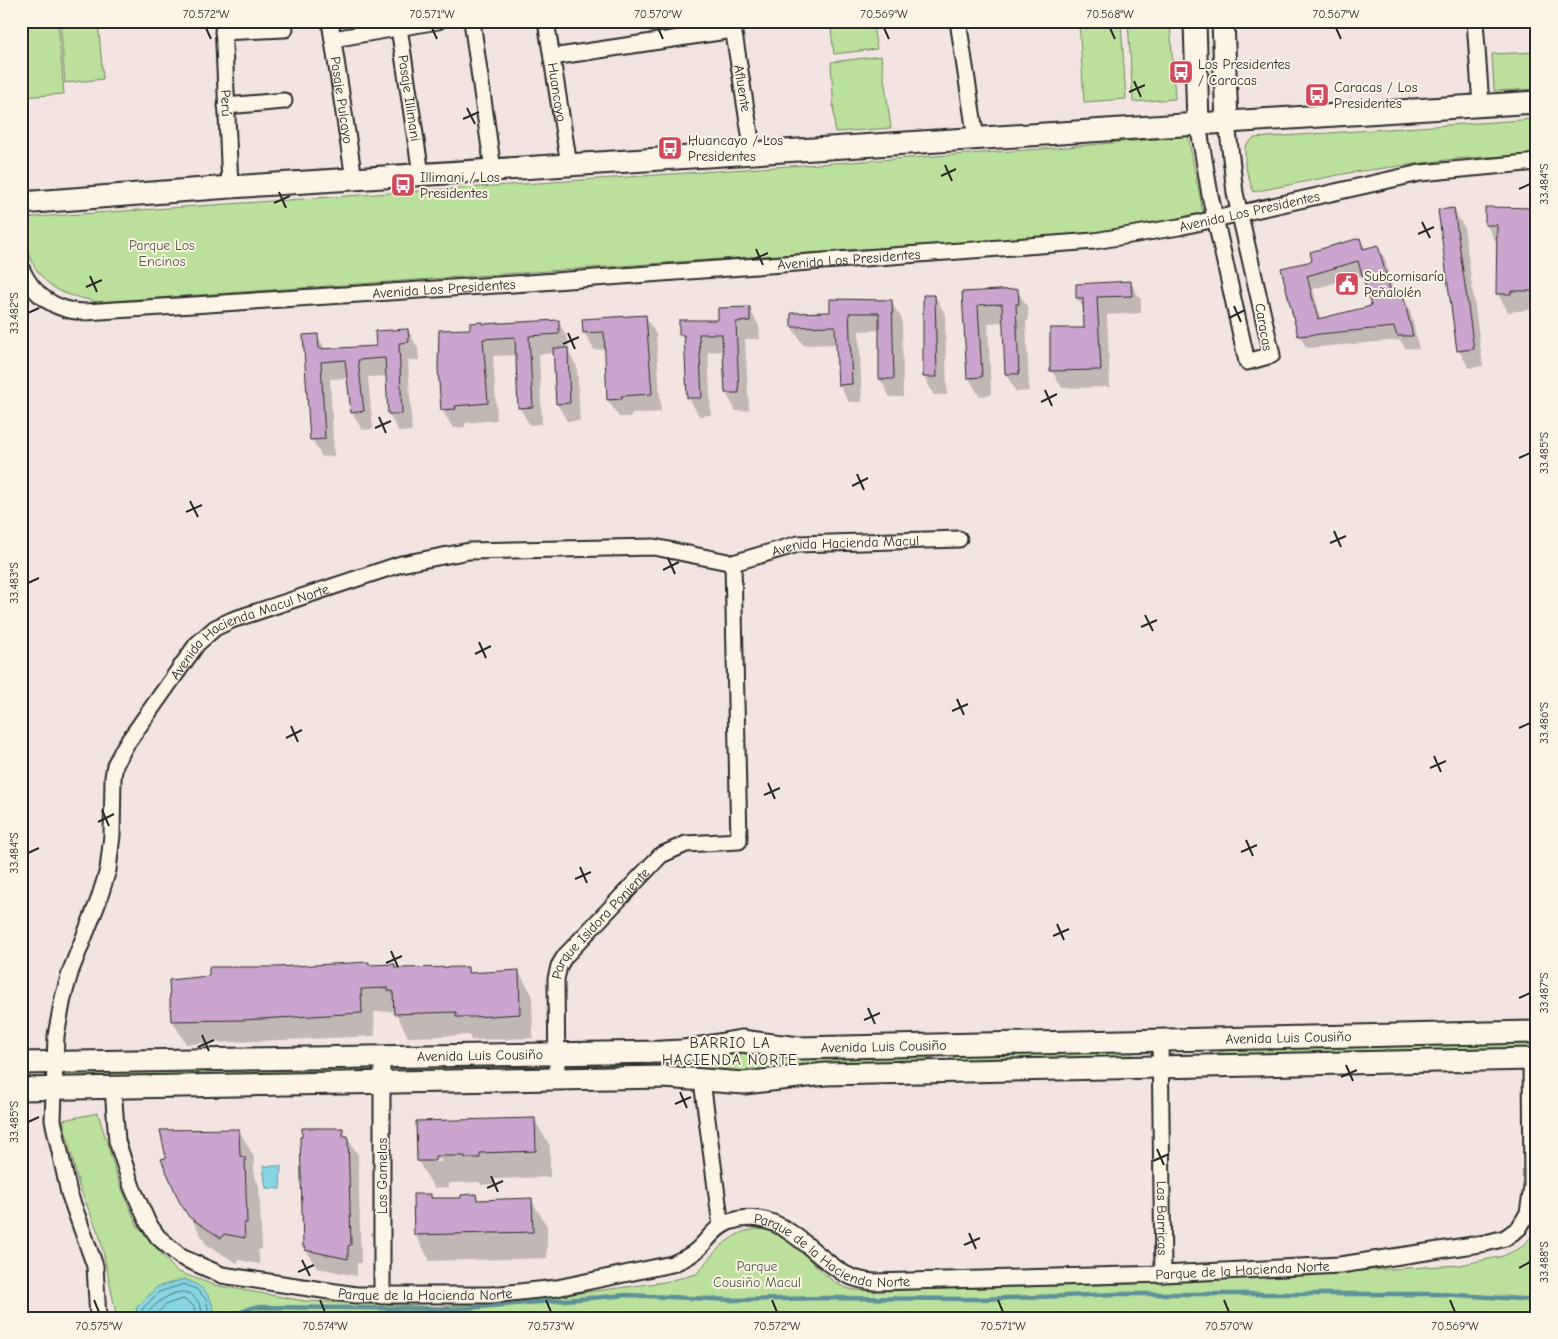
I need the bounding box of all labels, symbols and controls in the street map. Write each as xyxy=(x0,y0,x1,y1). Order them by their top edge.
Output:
text: 70.572°W xyxy=(183,7,230,21)
text: 70.571°W xyxy=(409,7,455,21)
text: 70.570°W xyxy=(634,7,682,21)
text: 70.569°W xyxy=(860,7,908,21)
text: 70.568°W xyxy=(1086,7,1134,21)
text: 70.567°W xyxy=(1313,7,1360,21)
street label: Pasaje Illimani xyxy=(394,54,424,143)
street label: Pasaje Pulcayo xyxy=(327,55,357,145)
place label: Los Presidentes / Caracas xyxy=(1198,56,1291,89)
bus stop icon: Los Presidentes / Caracas xyxy=(1168,59,1194,85)
street label: Huancayo xyxy=(544,61,570,123)
street label: Afluente xyxy=(730,63,754,113)
place label: Caracas / Los Presidentes xyxy=(1334,79,1418,112)
bus stop icon: Caracas / Los Presidentes xyxy=(1304,82,1330,108)
street label: Perú xyxy=(217,89,235,117)
place label: Huancayo / Los Presidentes xyxy=(688,132,783,165)
bus stop icon: Huancayo / Los Presidentes xyxy=(657,135,683,161)
text: 33.484°S xyxy=(1537,163,1551,205)
place label: Illimani / Los Presidentes xyxy=(420,169,500,202)
bus stop icon: Illimani / Los Presidentes xyxy=(390,172,416,198)
street label: Avenida Los Presidentes xyxy=(1178,188,1321,236)
park label: Parque Los Encinos xyxy=(129,237,195,270)
street label: Avenida Los Presidentes xyxy=(777,246,921,273)
place label: Subcomisaría Peñalolén xyxy=(1364,268,1444,301)
public building icon: Subcomisaría Peñalolén xyxy=(1334,271,1360,297)
street label: Avenida Los Presidentes xyxy=(372,276,516,302)
text: 33.482°S xyxy=(7,292,21,334)
street label: Caracas xyxy=(1251,302,1276,352)
text: 33.485°S xyxy=(1537,432,1551,474)
street label: Avenida Hacienda Macul xyxy=(770,532,919,560)
text: 33.483°S xyxy=(7,562,21,604)
street label: Avenida Hacienda Macul Norte xyxy=(167,580,331,683)
text: 33.486°S xyxy=(1537,702,1551,744)
text: 33.484°S xyxy=(7,832,21,874)
street label: Parque Isidora Poniente xyxy=(548,864,653,981)
text: 33.487°S xyxy=(1537,972,1551,1014)
street label: Avenida Luis Cousiño xyxy=(1225,1028,1352,1048)
district label: BARRIO LA HACIENDA NORTE xyxy=(662,1034,798,1069)
street label: Avenida Luis Cousiño xyxy=(820,1037,947,1057)
street label: Avenida Luis Cousiño xyxy=(417,1046,543,1065)
text: 33.485°S xyxy=(7,1101,21,1143)
street label: Las Gamelas xyxy=(374,1138,391,1214)
street label: Las Barricas xyxy=(1153,1181,1171,1256)
street label: Parque de la Hacienda Norte xyxy=(753,1210,910,1291)
text: 33.488°S xyxy=(1537,1241,1551,1283)
park label: Parque Cousiño Macul xyxy=(713,1258,801,1291)
street label: Parque de la Hacienda Norte xyxy=(1155,1258,1330,1283)
street label: Parque de la Hacienda Norte xyxy=(337,1284,513,1304)
text: 70.575°W xyxy=(76,1319,123,1333)
text: 70.574°W xyxy=(302,1319,348,1333)
text: 70.573°W xyxy=(528,1319,575,1333)
text: 70.572°W xyxy=(754,1319,801,1333)
text: 70.571°W xyxy=(980,1319,1026,1333)
text: 70.570°W xyxy=(1205,1319,1253,1333)
text: 70.569°W xyxy=(1431,1319,1479,1333)

